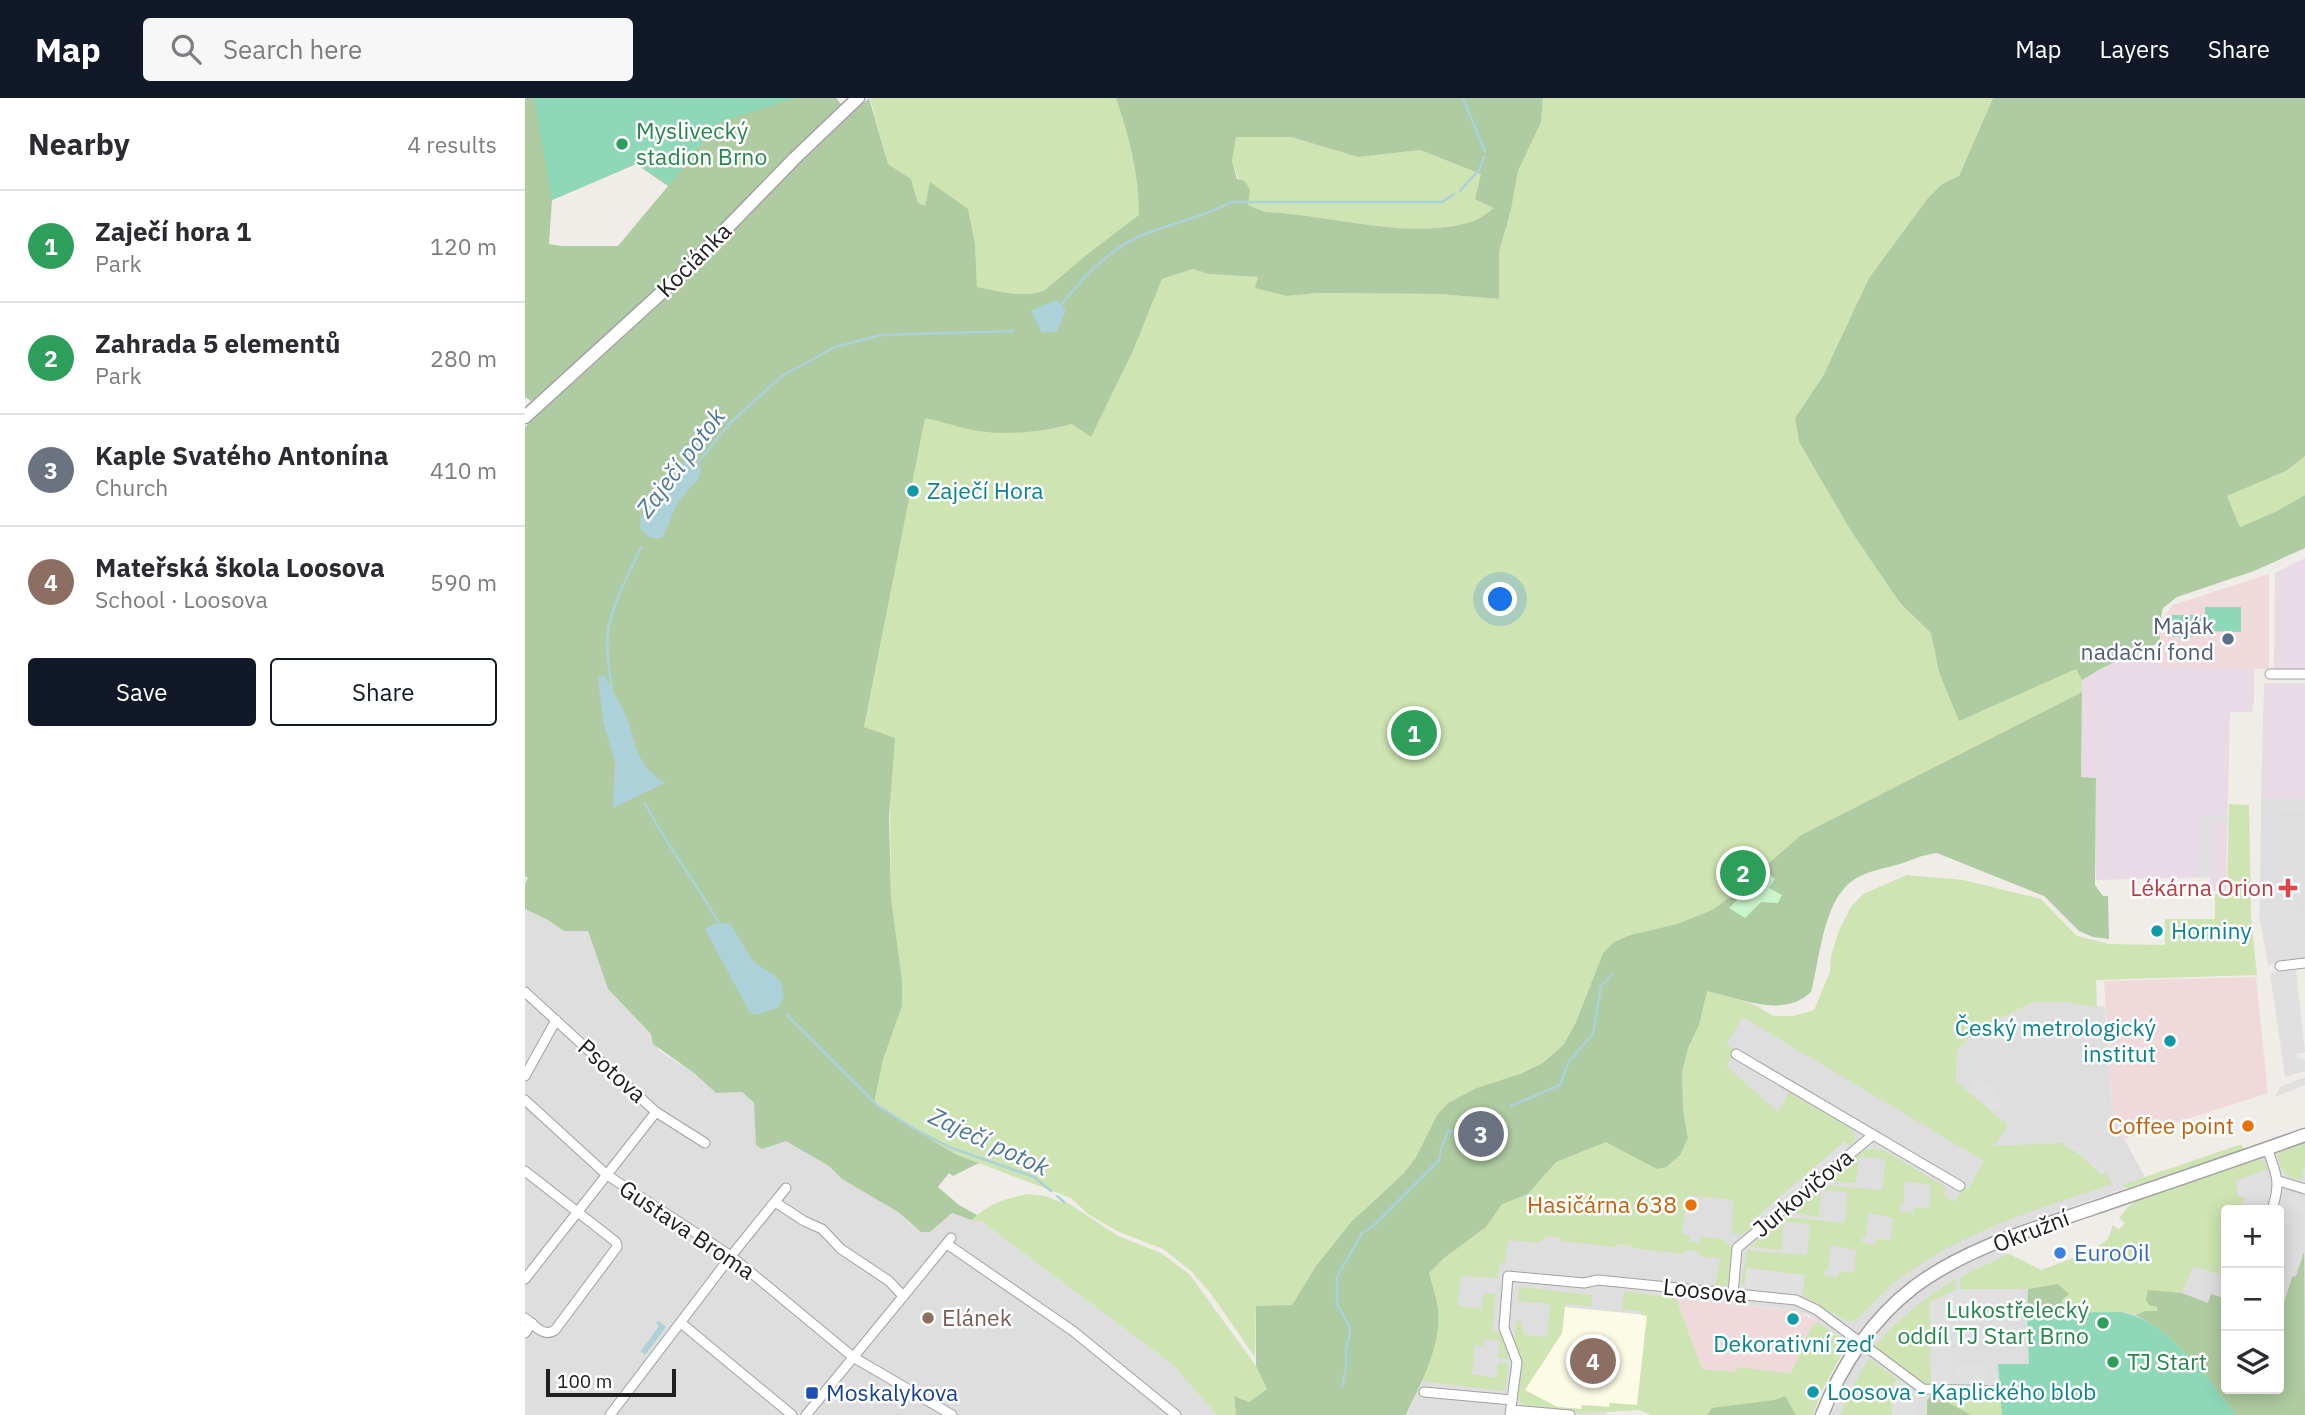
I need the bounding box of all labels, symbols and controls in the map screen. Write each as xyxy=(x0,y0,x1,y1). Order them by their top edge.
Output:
search box xyxy=(143,18,633,81)
text: Map xyxy=(35,28,101,71)
icon: search xyxy=(167,30,205,68)
text: Search here xyxy=(223,32,362,66)
text: Map xyxy=(2015,33,2062,65)
text: Layers xyxy=(2100,33,2170,65)
text: Share xyxy=(2208,33,2270,65)
place label: Myslivecký stadion Brno xyxy=(636,115,767,171)
text: Nearby xyxy=(28,124,130,163)
text: 4 results xyxy=(407,129,497,159)
marker: Myslivecký stadion Brno xyxy=(614,136,630,152)
text: Zaječí hora 1 xyxy=(95,214,251,248)
street label: Kociánka xyxy=(650,216,737,303)
text: 1 xyxy=(44,231,58,261)
text: 120 m xyxy=(430,231,497,261)
text: Park xyxy=(95,248,142,278)
text: Zahrada 5 elementů xyxy=(95,326,340,360)
text: 2 xyxy=(44,343,58,373)
text: 280 m xyxy=(430,343,497,373)
text: Park xyxy=(95,360,142,390)
water label: Zaječí potok xyxy=(628,401,732,524)
text: Kaple Svatého Antonína xyxy=(95,438,389,472)
text: 3 xyxy=(44,455,58,485)
text: 410 m xyxy=(430,455,497,485)
text: Church xyxy=(95,472,168,502)
place label: Zaječí Hora xyxy=(927,475,1044,505)
marker: Zaječí Hora xyxy=(905,483,921,499)
text: Mateřská škola Loosova xyxy=(95,550,385,584)
text: 4 xyxy=(44,567,58,597)
text: 590 m xyxy=(430,567,497,597)
your location xyxy=(1483,582,1517,616)
text: School · Loosova xyxy=(95,584,268,614)
place label: Maják nadační fond xyxy=(2081,610,2214,666)
marker: Maják nadační fond xyxy=(2220,631,2236,647)
button: Save xyxy=(28,658,256,726)
button: Share xyxy=(270,658,497,726)
pin: 1 xyxy=(1391,707,1437,759)
pin: 2 xyxy=(1720,847,1766,899)
place label: Lékárna Orion xyxy=(2130,872,2274,902)
marker: Lékárna Orion xyxy=(2280,880,2296,896)
place label: Horniny xyxy=(2171,915,2252,945)
marker: Horniny xyxy=(2149,923,2165,939)
place label: Český metrologický institut xyxy=(1955,1012,2157,1068)
street label: Psotova xyxy=(572,1032,653,1109)
marker: Český metrologický institut xyxy=(2162,1033,2178,1049)
water label: Zaječí potok xyxy=(923,1099,1055,1183)
pin: 3 xyxy=(1458,1108,1504,1160)
place label: Coffee point xyxy=(2108,1110,2234,1140)
marker: Coffee point xyxy=(2240,1118,2256,1134)
street label: Jurkovičova xyxy=(1746,1141,1859,1243)
street label: Gustava Broma xyxy=(614,1173,761,1286)
place label: Hasičárna 638 xyxy=(1527,1189,1677,1219)
marker: Hasičárna 638 xyxy=(1683,1197,1699,1213)
street label: Okružní xyxy=(1988,1202,2073,1258)
map controls xyxy=(2221,1205,2284,1394)
button: + xyxy=(2221,1205,2284,1268)
place label: EuroOil xyxy=(2074,1237,2150,1267)
marker: EuroOil xyxy=(2052,1245,2068,1261)
button: − xyxy=(2221,1268,2284,1331)
street label: Loosova xyxy=(1662,1271,1749,1309)
place label: Lukostřelecký oddíl TJ Start Brno xyxy=(1897,1294,2090,1350)
place label: Elánek xyxy=(942,1302,1012,1332)
marker: Elánek xyxy=(920,1310,936,1326)
marker: Dekorativní zeď xyxy=(1785,1311,1801,1327)
marker: Lukostřelecký oddíl TJ Start Brno xyxy=(2095,1315,2111,1331)
place label: Dekorativní zeď xyxy=(1713,1328,1875,1358)
button: layers xyxy=(2221,1331,2284,1394)
pin: 4 xyxy=(1570,1335,1616,1387)
place label: TJ Start xyxy=(2127,1346,2207,1376)
marker: TJ Start xyxy=(2105,1354,2121,1370)
scale bar xyxy=(546,1366,675,1398)
text: 100 m xyxy=(557,1369,612,1393)
place label: Loosova - Kaplického blob xyxy=(1827,1376,2096,1406)
place label: Moskalykova xyxy=(826,1377,958,1407)
marker: Loosova - Kaplického blob xyxy=(1805,1384,1821,1400)
marker: Moskalykova xyxy=(804,1385,820,1401)

